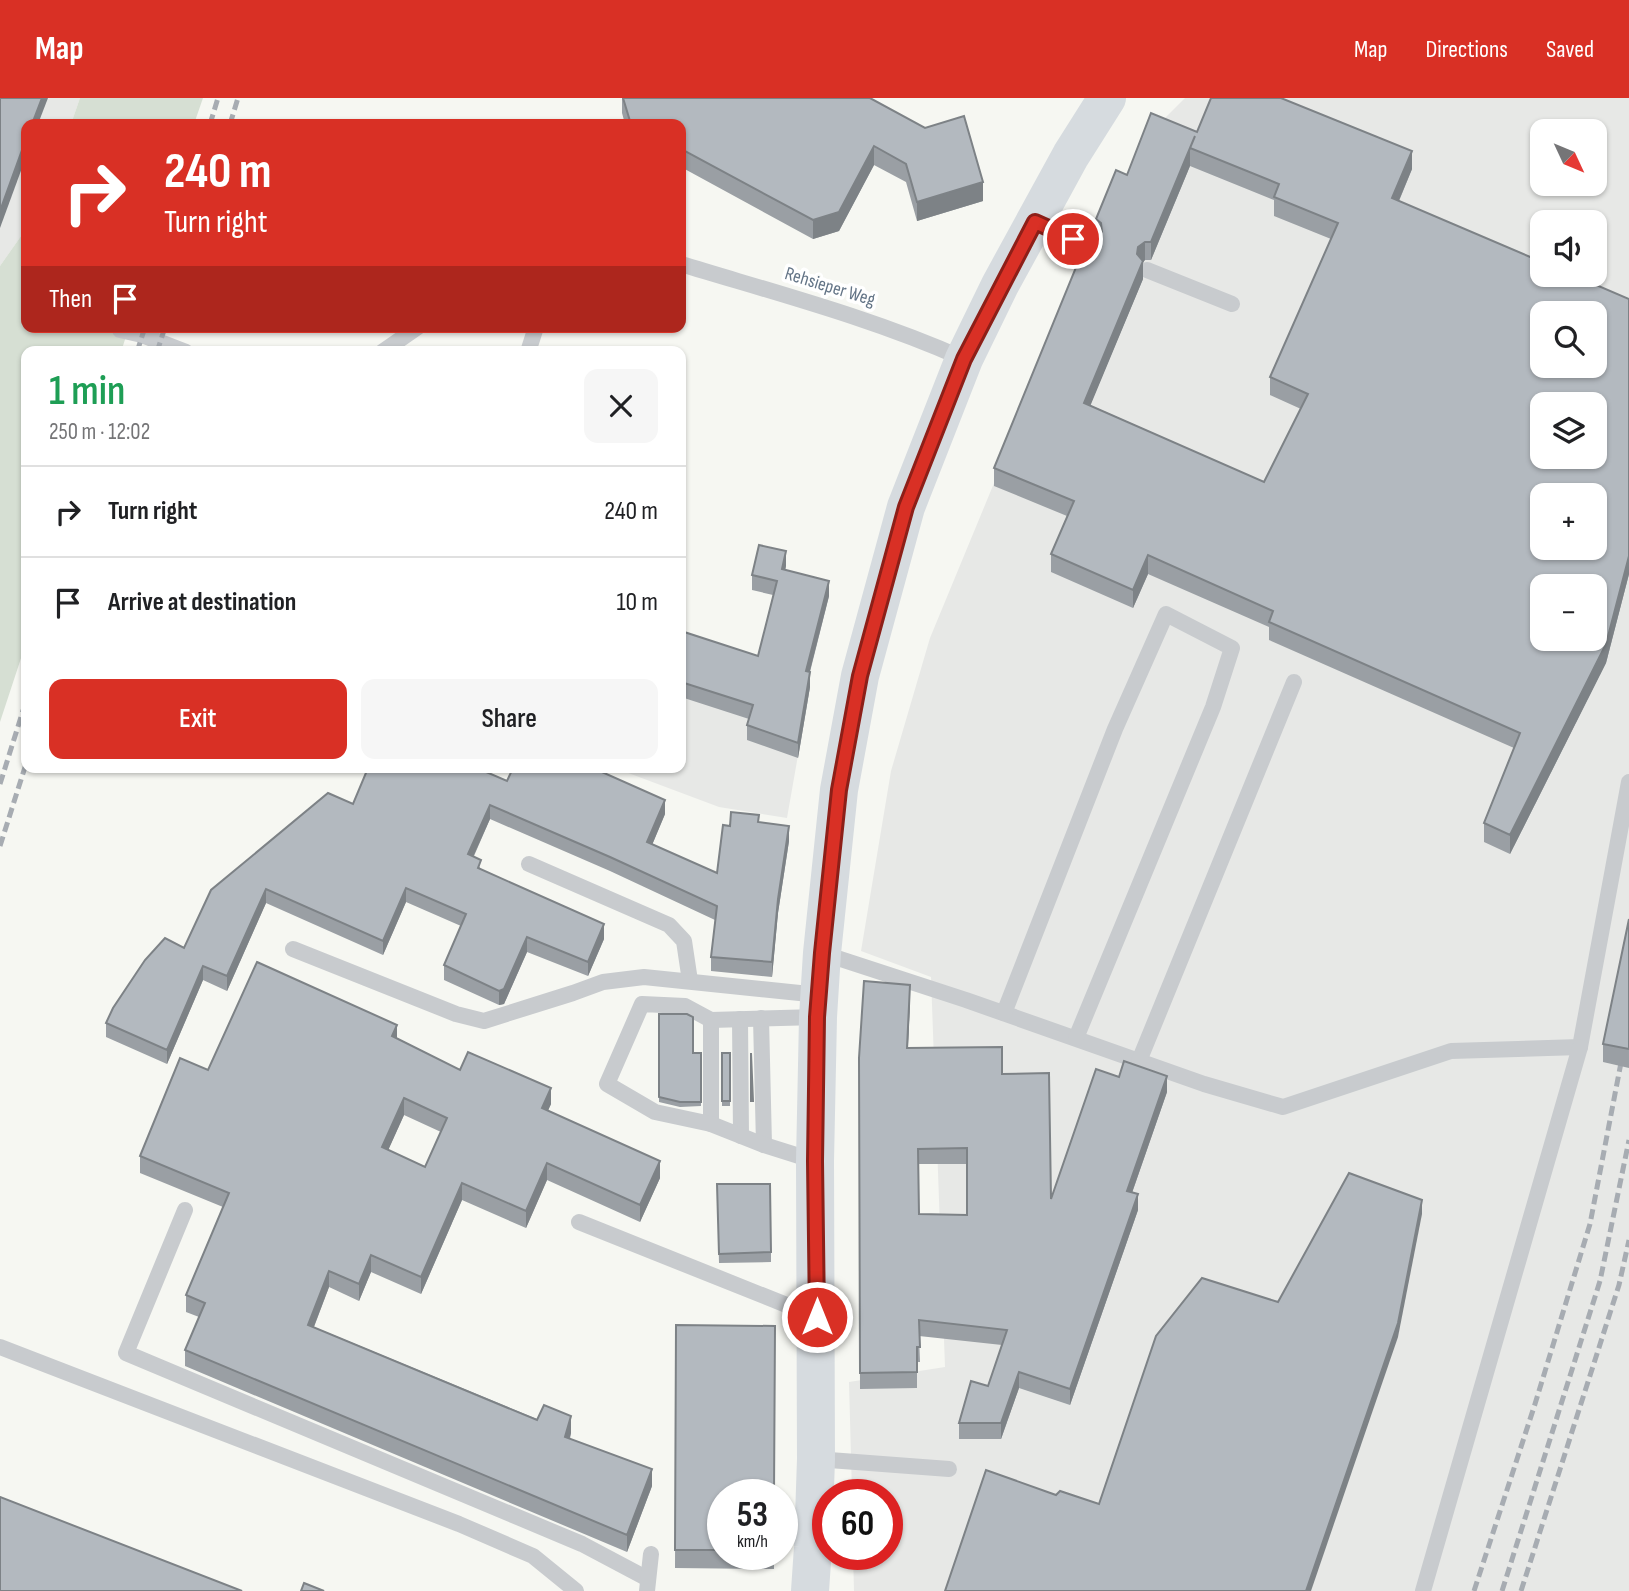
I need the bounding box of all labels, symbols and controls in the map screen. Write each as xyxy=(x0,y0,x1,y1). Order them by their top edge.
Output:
text: Map xyxy=(35,29,84,69)
text: Map xyxy=(1354,35,1387,64)
text: Directions xyxy=(1425,35,1508,64)
text: Saved xyxy=(1546,35,1594,64)
north arrow xyxy=(1530,119,1606,196)
map controls xyxy=(1530,119,1607,651)
text: 240 m xyxy=(164,143,272,202)
icon: right xyxy=(49,147,140,238)
text: Turn right xyxy=(164,203,268,242)
pin xyxy=(1043,209,1103,269)
button: sound xyxy=(1530,210,1607,287)
icon: arrive xyxy=(1054,220,1092,258)
street label: Rehsieper Weg xyxy=(782,262,878,312)
icon: arrive xyxy=(106,280,144,318)
text: Then xyxy=(49,284,92,315)
button: search xyxy=(1530,301,1607,378)
text: 1 min xyxy=(49,366,125,417)
button: close xyxy=(584,369,658,443)
button: layers xyxy=(1530,392,1607,469)
text: 250 m · 12:02 xyxy=(49,418,150,446)
button: + xyxy=(1530,483,1607,560)
icon: right xyxy=(49,493,87,531)
text: Turn right xyxy=(108,496,197,527)
text: 240 m xyxy=(604,496,658,527)
button: − xyxy=(1530,574,1607,651)
icon: arrive xyxy=(49,584,87,622)
text: Arrive at destination xyxy=(108,587,296,618)
text: 10 m xyxy=(616,587,658,618)
button: Exit xyxy=(49,679,347,759)
button: Share xyxy=(361,679,658,759)
position arrow xyxy=(780,1280,854,1354)
speed limit sign: 60 xyxy=(812,1479,903,1570)
text: 53 xyxy=(737,1494,768,1537)
text: km/h xyxy=(737,1531,768,1552)

